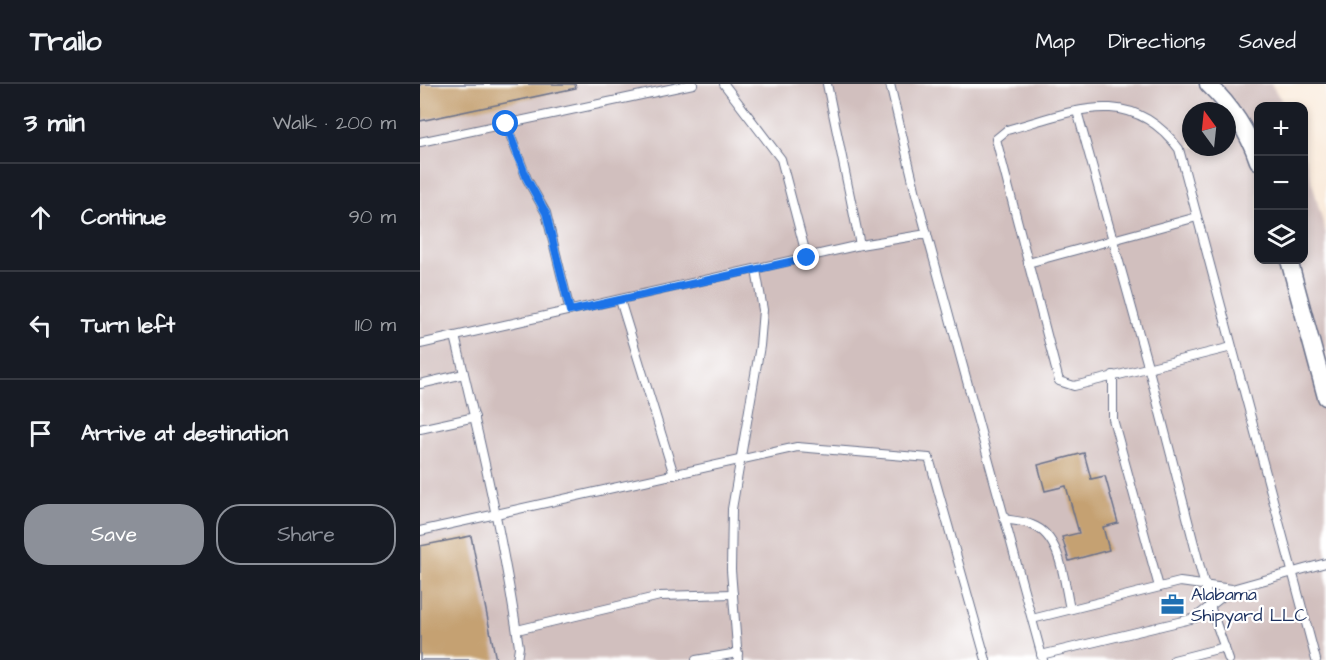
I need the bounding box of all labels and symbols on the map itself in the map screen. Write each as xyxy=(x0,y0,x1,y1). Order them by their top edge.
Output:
north arrow xyxy=(1182,102,1236,156)
route start xyxy=(492,110,518,136)
route end xyxy=(793,244,819,270)
place label: Alabama Shipyard LLC xyxy=(1191,582,1308,629)
office icon: Alabama Shipyard LLC xyxy=(1160,591,1186,617)

